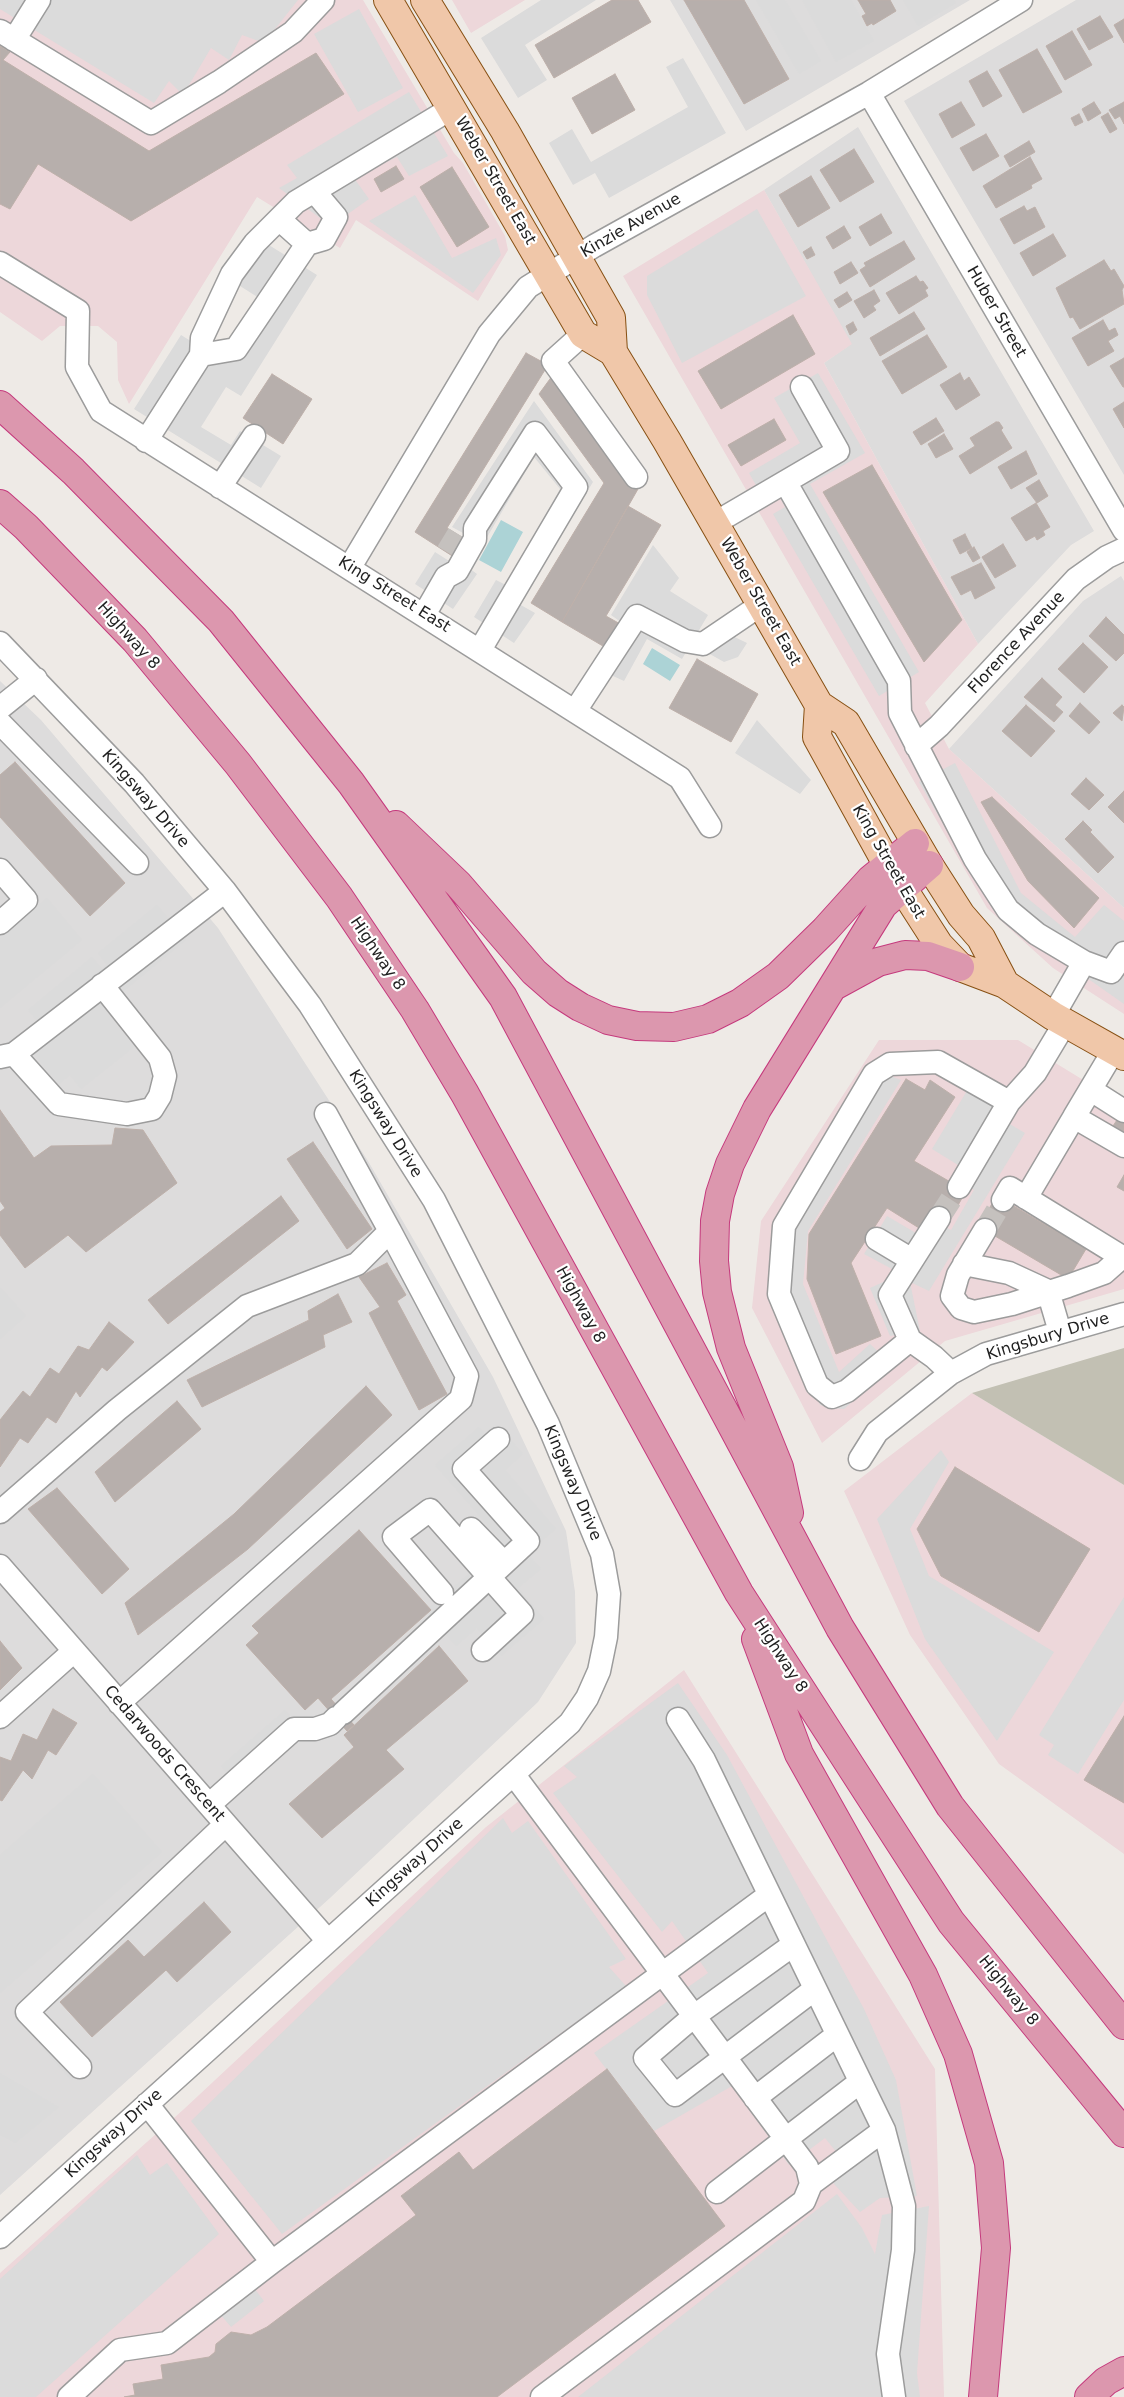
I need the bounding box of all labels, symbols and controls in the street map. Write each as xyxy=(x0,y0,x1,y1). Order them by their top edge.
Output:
street label: Weber Street East xyxy=(451,114,539,248)
street label: Kinzie Avenue xyxy=(578,190,684,262)
street label: Huber Street xyxy=(962,263,1030,361)
street label: Weber Street East xyxy=(716,535,804,669)
street label: King Street East xyxy=(334,553,454,637)
street label: Florence Avenue xyxy=(965,588,1069,698)
street label: Highway 8 xyxy=(93,598,163,674)
street label: Kingsway Drive xyxy=(97,746,193,852)
street label: King Street East xyxy=(848,802,928,922)
street label: Highway 8 xyxy=(345,914,409,994)
street label: Kingsway Drive xyxy=(344,1066,426,1182)
street label: Highway 8 xyxy=(551,1263,609,1347)
street label: Kingsbury Drive xyxy=(984,1309,1112,1365)
street label: Kingsway Drive xyxy=(539,1422,605,1544)
street label: Highway 8 xyxy=(749,1615,811,1697)
street label: Cedarwoods Crescent xyxy=(100,1682,228,1826)
street label: Kingsway Drive xyxy=(363,1814,467,1912)
street label: Highway 8 xyxy=(974,1952,1042,2030)
street label: Kingsway Drive xyxy=(62,2085,166,2183)

